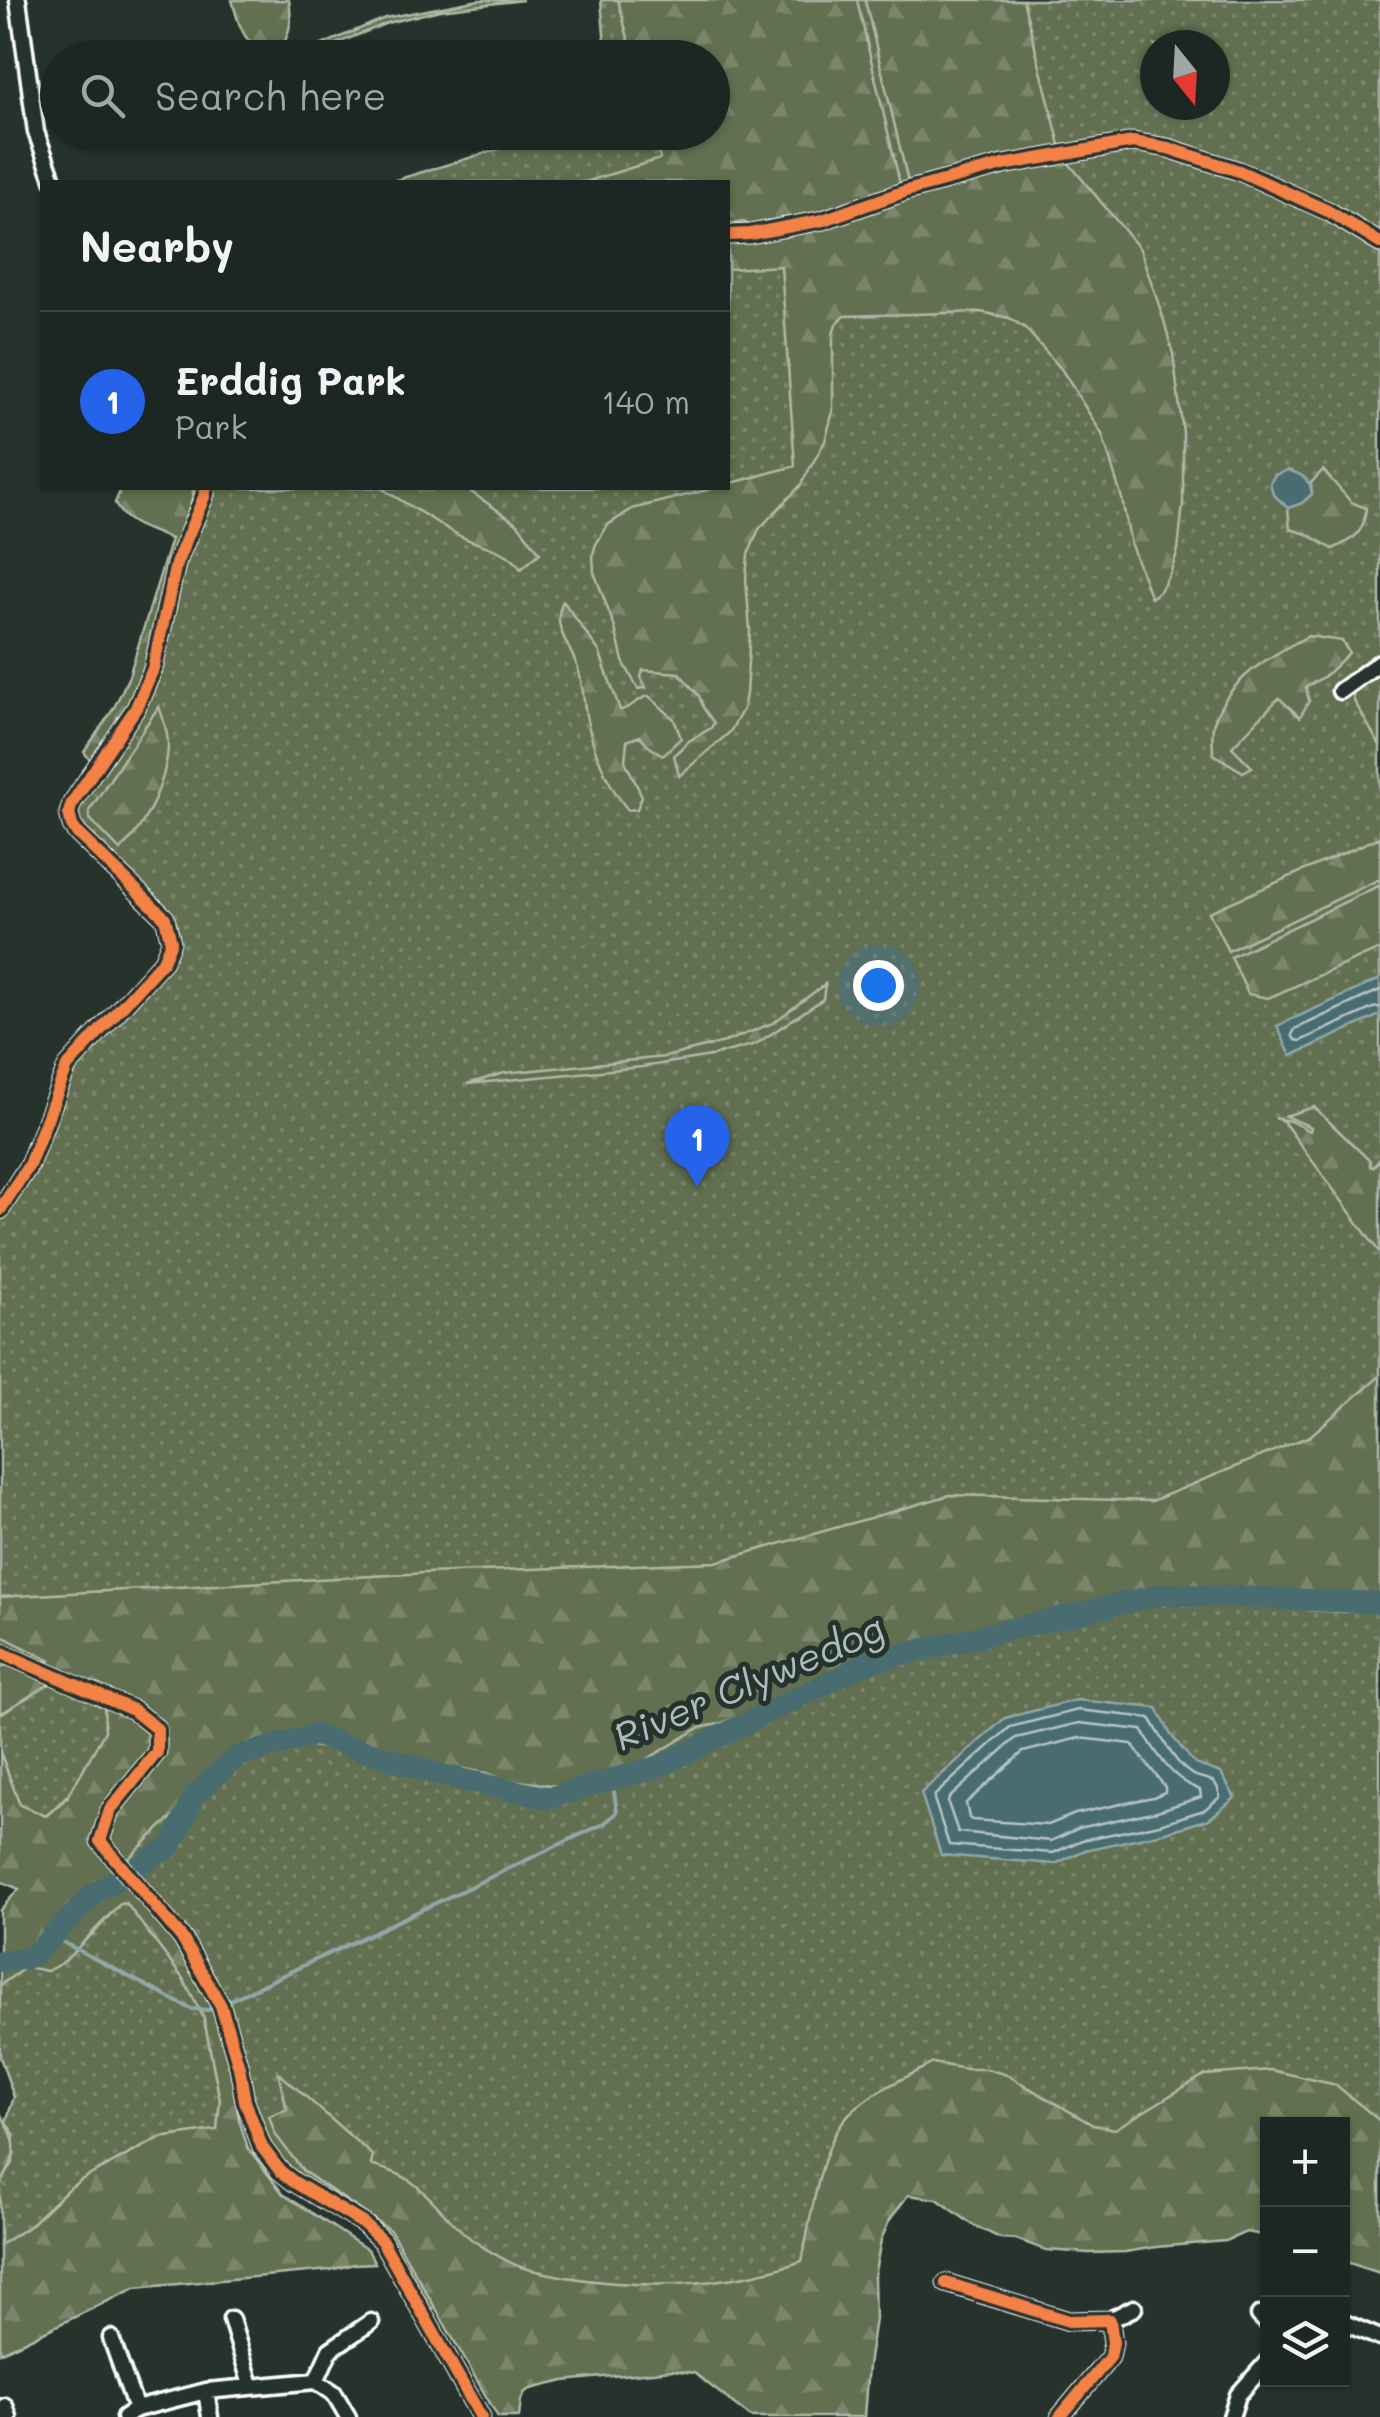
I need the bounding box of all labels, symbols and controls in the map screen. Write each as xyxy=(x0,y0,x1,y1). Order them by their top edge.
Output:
north arrow xyxy=(1140,30,1230,120)
search box xyxy=(40,40,730,150)
icon: search xyxy=(75,68,130,123)
text: Search here xyxy=(155,70,386,120)
text: Nearby xyxy=(80,218,234,273)
text: Erddig Park xyxy=(175,355,406,405)
text: 1 xyxy=(105,380,120,422)
text: 140 m xyxy=(601,380,690,422)
text: Park xyxy=(175,405,248,447)
your location xyxy=(853,960,904,1011)
pin: 1 xyxy=(664,1104,730,1187)
water label: River Clywedog xyxy=(605,1602,891,1762)
map controls xyxy=(1260,2117,1350,2387)
button: + xyxy=(1260,2117,1350,2207)
button: − xyxy=(1260,2207,1350,2297)
button: layers xyxy=(1260,2297,1350,2387)

